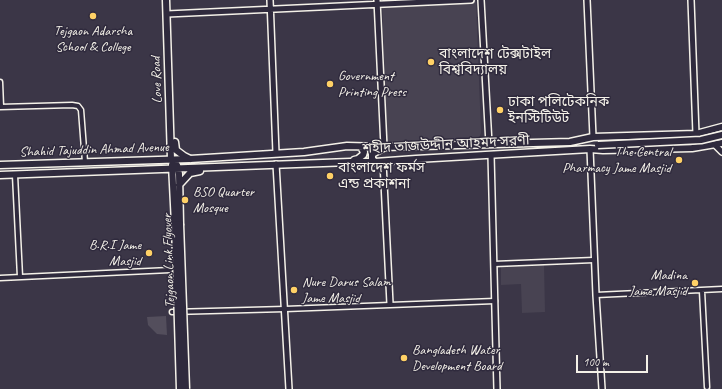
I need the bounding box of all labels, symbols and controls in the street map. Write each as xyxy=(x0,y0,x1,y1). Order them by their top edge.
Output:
marker: Tejgaon Adarsha School & College xyxy=(88,11,98,21)
place label: Tejgaon Adarsha School & College xyxy=(54,23,132,56)
place label: বাংলাদেশ টেক্সটাইল বিশ্ববিদ্যালয় xyxy=(439,46,551,78)
street label: Love Road xyxy=(148,56,166,104)
marker: বাংলাদেশ টেক্সটাইল বিশ্ববিদ্যালয় xyxy=(426,57,436,67)
place label: Government Printing Press xyxy=(338,68,406,100)
marker: Government Printing Press xyxy=(325,79,335,89)
place label: ঢাকা পলিটেকনিক ইনস্টিটিউট xyxy=(508,94,609,126)
marker: ঢাকা পলিটেকনিক ইনস্টিটিউট xyxy=(495,105,505,115)
street label: শহীদ তাজউদ্দীন আহমদ সরণী xyxy=(362,132,530,158)
street label: Shahid Tajuddin Ahmad Avenue xyxy=(19,139,169,161)
place label: The Central Pharmacy Jame Masjid xyxy=(562,144,671,176)
marker: The Central Pharmacy Jame Masjid xyxy=(674,155,684,165)
place label: বাংলাদেশ ফর্মস এন্ড প্রকাশনা xyxy=(338,160,425,192)
marker: বাংলাদেশ ফর্মস এন্ড প্রকাশনা xyxy=(325,171,335,181)
place label: BSO Quarter Mosque xyxy=(193,184,254,216)
marker: BSO Quarter Mosque xyxy=(180,195,190,205)
street label: Tejgaon Link Flyover xyxy=(159,214,179,308)
place label: B.R.I Jame Masjid xyxy=(89,237,141,270)
marker: B.R.I Jame Masjid xyxy=(144,248,154,258)
place label: Madina Jame Masjid xyxy=(629,267,687,300)
place label: Nure Darus Salam Jame Masjid xyxy=(302,274,390,306)
marker: Madina Jame Masjid xyxy=(690,278,700,288)
marker: Nure Darus Salam Jame Masjid xyxy=(289,285,299,295)
place label: Bangladesh Water Development Board xyxy=(412,342,502,374)
scale bar xyxy=(578,347,650,373)
marker: Bangladesh Water Development Board xyxy=(399,353,409,363)
text: 100 m xyxy=(583,354,609,370)

